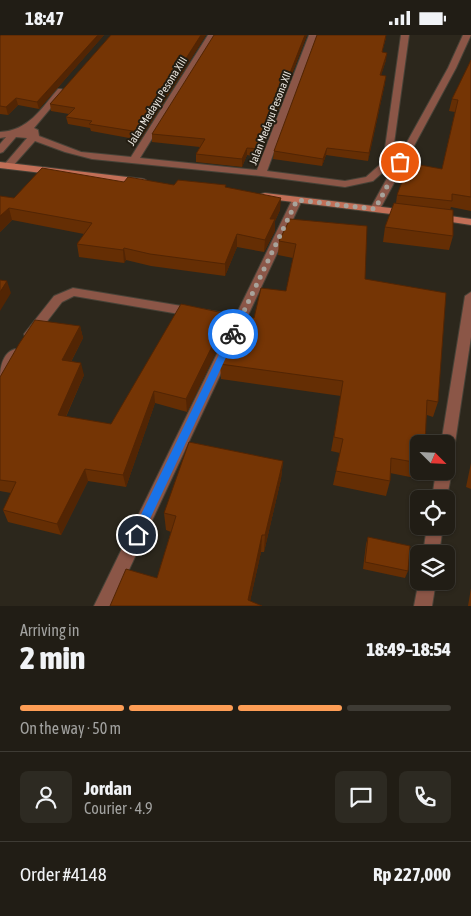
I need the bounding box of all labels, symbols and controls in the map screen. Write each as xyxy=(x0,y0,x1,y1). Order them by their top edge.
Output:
text: 18:47 xyxy=(25,7,64,29)
street label: Jalan Medayu Pesona XIII xyxy=(125,55,189,147)
street label: Jalan Medayu Pesona XII xyxy=(247,69,293,167)
pin xyxy=(379,141,421,183)
icon: bag xyxy=(386,148,414,176)
courier xyxy=(208,309,258,359)
icon: bike xyxy=(219,320,247,348)
north arrow xyxy=(410,435,455,480)
map controls xyxy=(410,435,455,590)
button: locate xyxy=(410,490,455,535)
pin xyxy=(116,514,158,556)
icon: home xyxy=(123,521,151,549)
button: layers xyxy=(410,545,455,590)
text: Arriving in xyxy=(20,621,80,639)
text: 18:49–18:54 xyxy=(366,638,451,660)
text: 2 min xyxy=(20,639,85,676)
text: On the way · 50 m xyxy=(20,719,121,737)
button: person xyxy=(20,771,72,823)
button: chat xyxy=(335,771,387,823)
button: phone xyxy=(399,771,451,823)
text: Jordan xyxy=(84,777,132,799)
text: Courier · 4.9 xyxy=(84,799,153,817)
text: Order #4148 xyxy=(20,863,107,885)
text: Rp 227,000 xyxy=(373,863,451,885)

